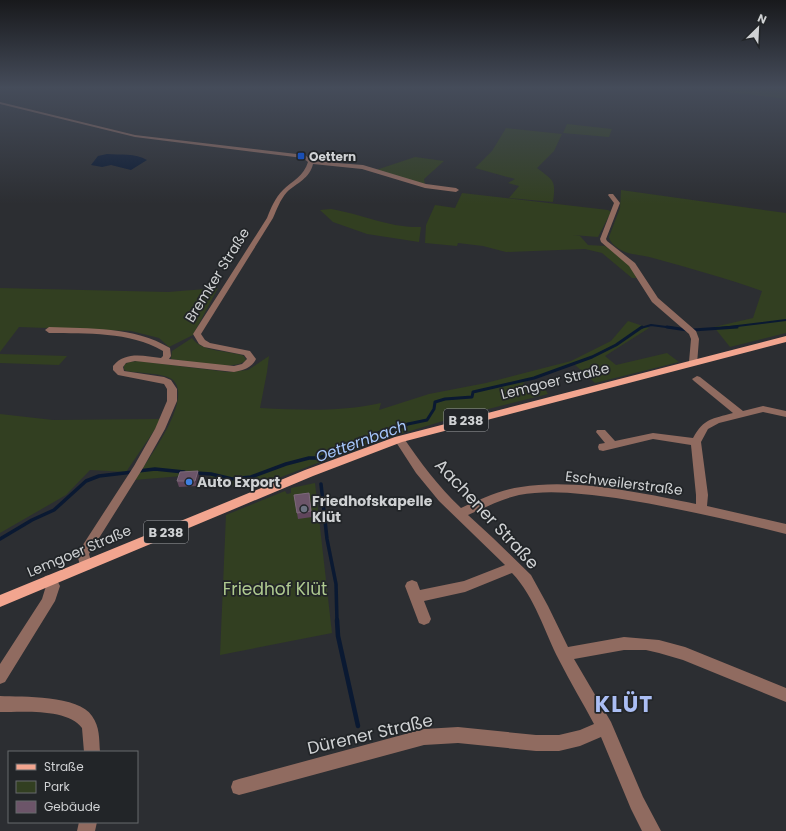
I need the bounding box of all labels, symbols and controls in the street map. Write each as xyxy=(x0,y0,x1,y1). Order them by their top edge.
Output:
north arrow xyxy=(738,8,778,48)
text: N xyxy=(755,10,769,28)
place label: Oettern xyxy=(309,148,356,165)
marker: Oettern xyxy=(296,151,306,161)
street label: Bremker Straße xyxy=(180,224,254,326)
street label: Lemgoer Straße xyxy=(499,358,612,404)
road number: B 238 xyxy=(444,409,488,431)
water label: Oetternbach xyxy=(313,415,409,467)
street label: Aachener Straße xyxy=(429,453,545,575)
street label: Eschweilerstraße xyxy=(564,466,684,500)
place label: Auto Export xyxy=(197,472,281,492)
marker: Auto Export xyxy=(184,477,194,487)
place label: Friedhofskapelle Klüt xyxy=(312,491,433,527)
marker: Friedhofskapelle Klüt xyxy=(299,504,309,514)
street label: Lemgoer Straße xyxy=(24,520,134,582)
road number: B 238 xyxy=(144,521,188,543)
park label: Friedhof Klüt xyxy=(223,577,327,601)
district label: KLÜT xyxy=(595,689,653,720)
street label: Dürener Straße xyxy=(305,708,435,760)
legend xyxy=(8,751,138,823)
text: Straße xyxy=(44,758,84,775)
text: Park xyxy=(44,778,71,795)
text: Gebäude xyxy=(44,798,100,815)

